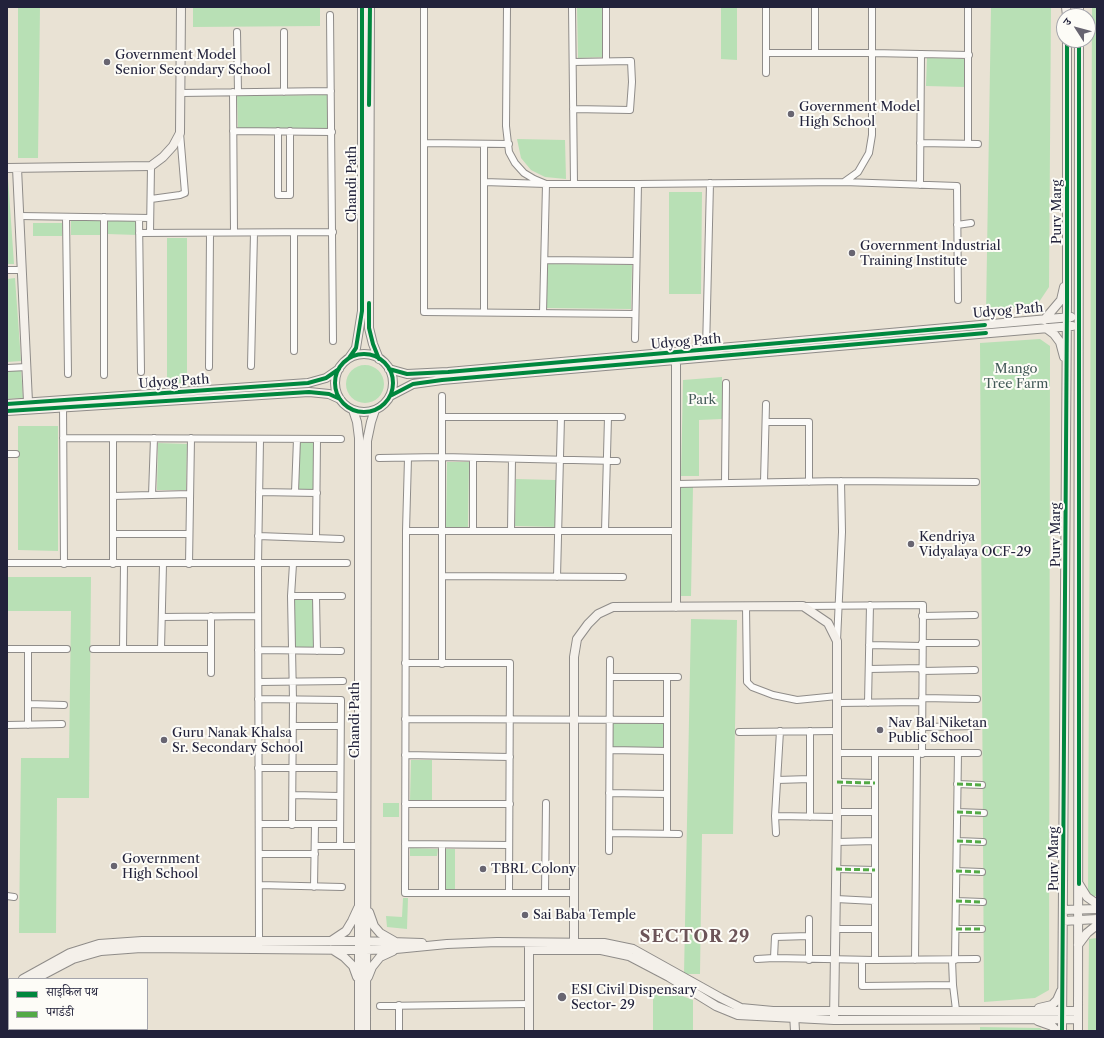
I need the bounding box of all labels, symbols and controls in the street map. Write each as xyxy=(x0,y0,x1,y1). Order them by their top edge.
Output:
north arrow xyxy=(1056,8,1096,48)
text: उ xyxy=(1060,15,1074,28)
place label: Government Model Senior Secondary School xyxy=(115,47,271,78)
marker: Government Model Senior Secondary School xyxy=(102,57,112,67)
place label: Government Model High School xyxy=(799,99,920,130)
marker: Government Model High School xyxy=(786,109,796,119)
street label: Chandi Path xyxy=(344,146,360,222)
street label: Purv Marg xyxy=(1049,180,1065,244)
place label: Government Industrial Training Institute xyxy=(860,238,1000,269)
marker: Government Industrial Training Institute xyxy=(847,248,857,258)
street label: Udyog Path xyxy=(972,300,1044,322)
street label: Udyog Path xyxy=(650,331,722,353)
park label: Mango Tree Farm xyxy=(984,361,1048,392)
street label: Udyog Path xyxy=(138,372,210,392)
park label: Park xyxy=(688,392,716,408)
street label: Purv Marg xyxy=(1048,503,1064,567)
place label: Kendriya Vidyalaya OCF-29 xyxy=(919,529,1031,560)
marker: Kendriya Vidyalaya OCF-29 xyxy=(906,539,916,549)
street label: Chandi Path xyxy=(347,682,363,758)
place label: Nav Bal Niketan Public School xyxy=(888,715,987,746)
place label: Guru Nanak Khalsa Sr. Secondary School xyxy=(172,725,303,756)
marker: Nav Bal Niketan Public School xyxy=(875,725,885,735)
marker: Guru Nanak Khalsa Sr. Secondary School xyxy=(159,735,169,745)
street label: Purv Marg xyxy=(1046,827,1062,891)
place label: Government High School xyxy=(122,851,200,882)
marker: Government High School xyxy=(109,861,119,871)
place label: TBRL Colony xyxy=(491,861,576,877)
marker: TBRL Colony xyxy=(478,864,488,874)
place label: Sai Baba Temple xyxy=(533,907,636,923)
marker: Sai Baba Temple xyxy=(520,910,530,920)
district label: SECTOR 29 xyxy=(640,927,750,947)
legend xyxy=(8,978,148,1030)
place label: ESI Civil Dispensary Sector- 29 xyxy=(571,982,697,1013)
text: साइकिल पथ xyxy=(46,984,98,999)
marker: ESI Civil Dispensary Sector- 29 xyxy=(556,991,568,1003)
text: पगडंडी xyxy=(46,1004,74,1019)

